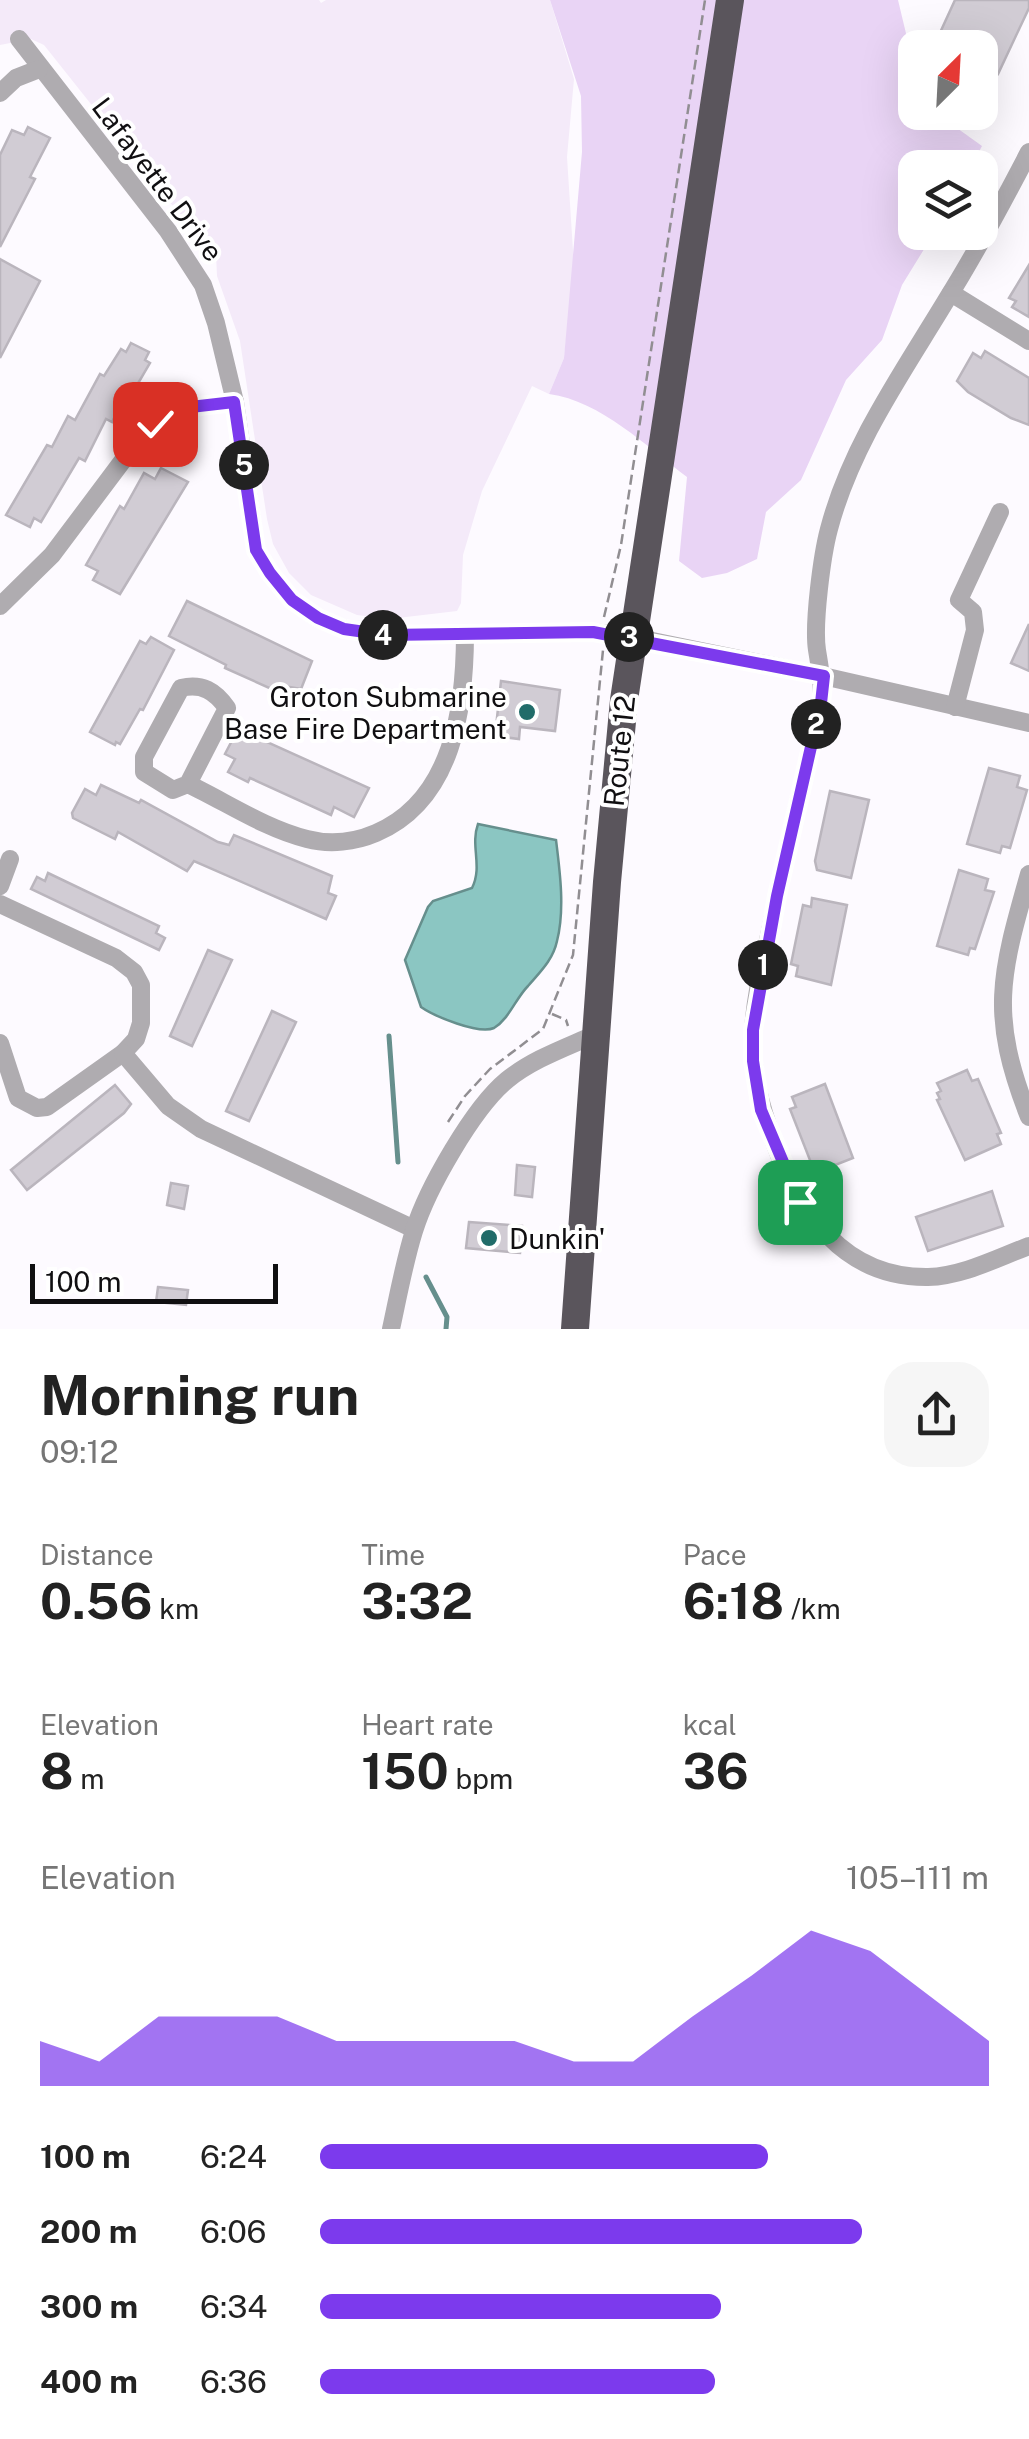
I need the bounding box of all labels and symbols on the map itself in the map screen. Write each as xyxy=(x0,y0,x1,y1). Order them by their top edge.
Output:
north arrow xyxy=(898,30,998,130)
street label: Lafayette Drive xyxy=(86,91,230,267)
pin xyxy=(113,382,198,467)
pin: 5 xyxy=(219,440,269,490)
pin: 4 xyxy=(358,610,408,660)
pin: 3 xyxy=(604,612,654,662)
place label: Groton Submarine Base Fire Department xyxy=(224,680,507,745)
street label: Route 12 xyxy=(597,694,641,808)
pin: 2 xyxy=(791,699,841,749)
marker: Groton Submarine Base Fire Department xyxy=(516,701,538,723)
pin: 1 xyxy=(738,940,788,990)
pin xyxy=(758,1160,843,1245)
place label: Dunkin' xyxy=(509,1222,605,1255)
marker: Dunkin' xyxy=(478,1227,500,1249)
scale bar xyxy=(30,1259,278,1304)

